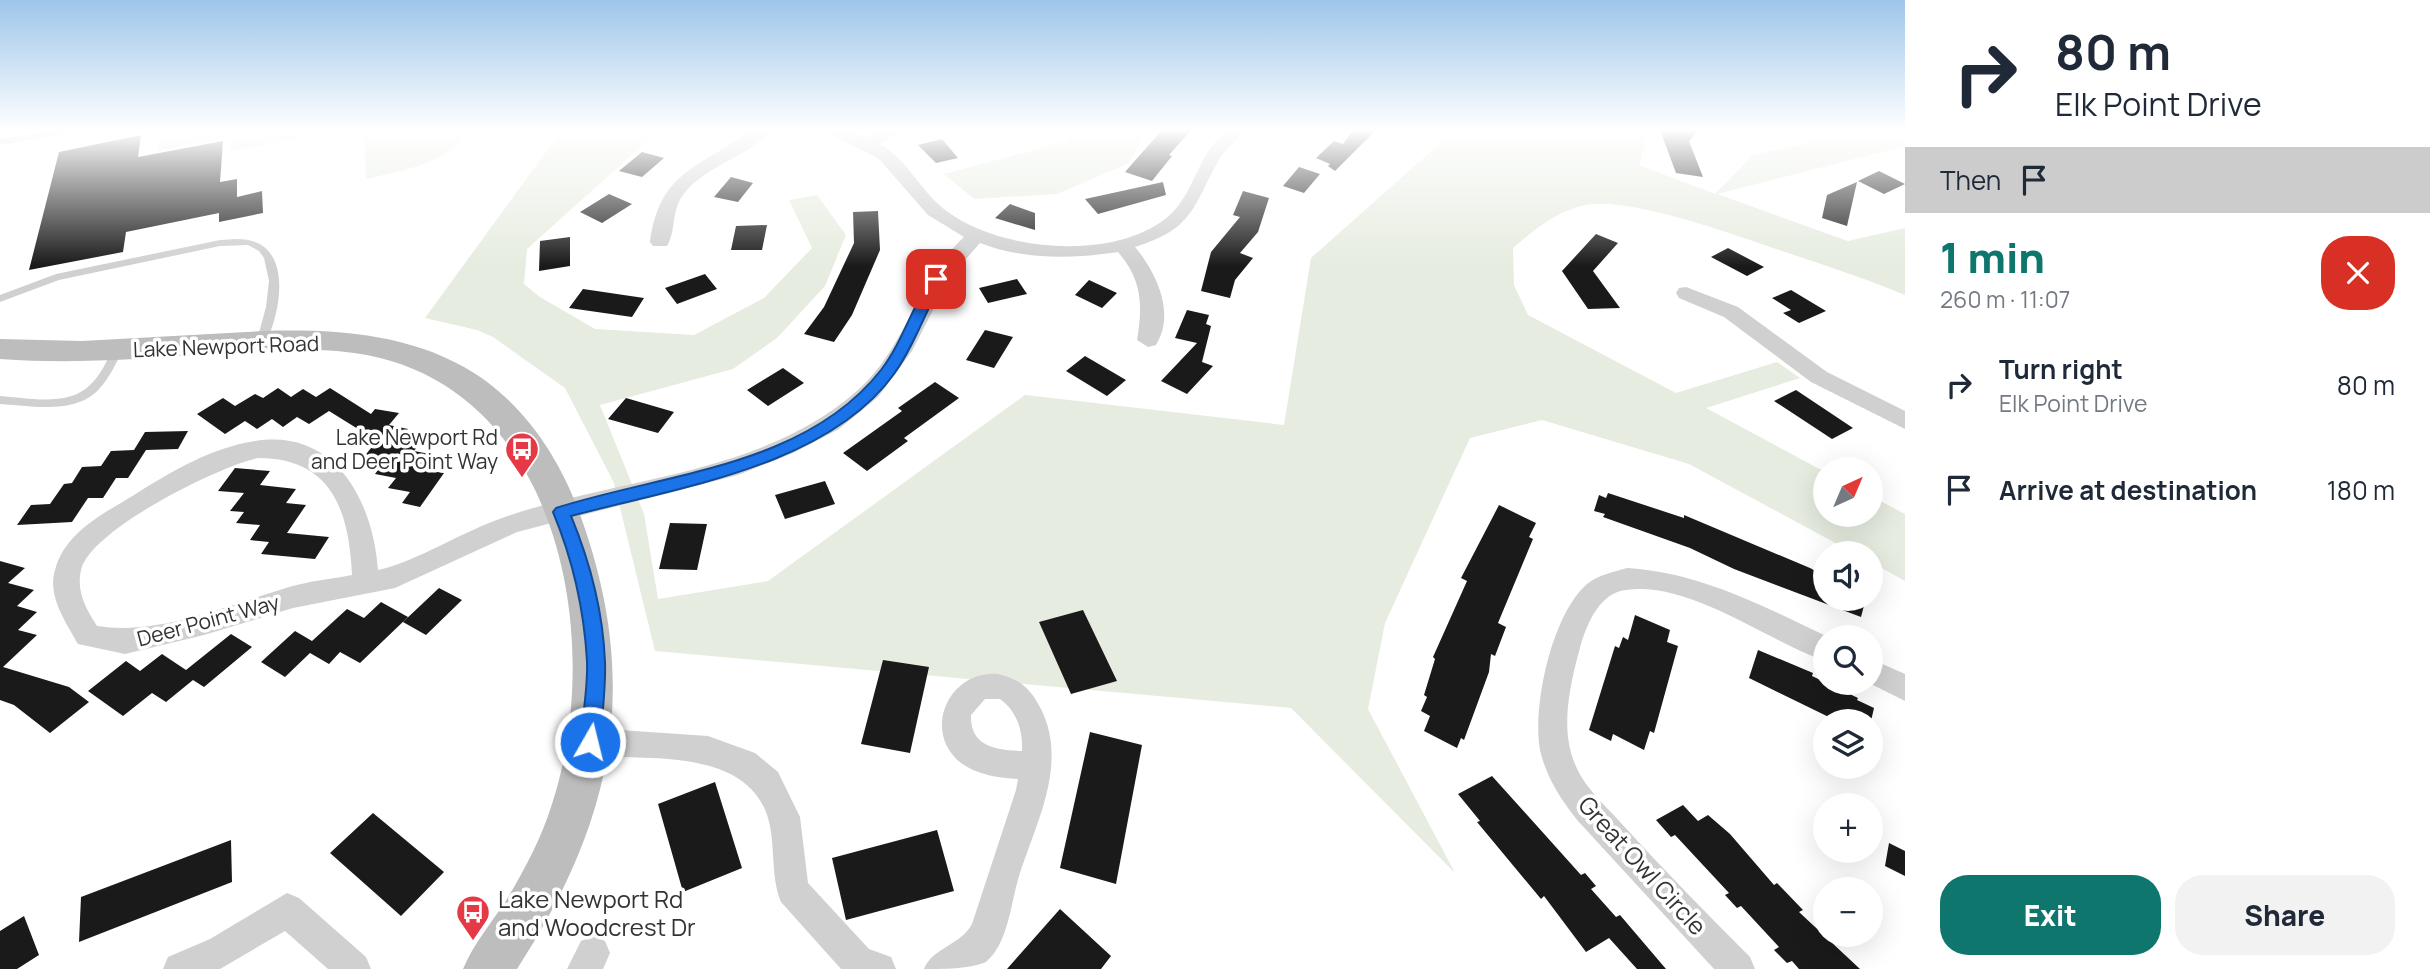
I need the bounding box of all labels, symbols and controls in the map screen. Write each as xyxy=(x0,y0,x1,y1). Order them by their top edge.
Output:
text: 80 m xyxy=(2055,18,2171,85)
icon: right xyxy=(1940,28,2031,119)
text: Elk Point Drive xyxy=(2055,82,2262,126)
icon: arrive xyxy=(2015,161,2053,199)
text: Then xyxy=(1940,162,2001,198)
text: 1 min xyxy=(1940,228,2045,286)
button: close xyxy=(2321,236,2395,310)
pin xyxy=(906,249,966,309)
icon: arrive xyxy=(917,260,955,298)
text: 260 m · 11:07 xyxy=(1940,283,2070,315)
street label: Lake Newport Road xyxy=(132,329,320,363)
text: Turn right xyxy=(1999,351,2123,387)
icon: right xyxy=(1940,366,1978,404)
text: 80 m xyxy=(2337,367,2395,403)
text: Elk Point Drive xyxy=(1999,387,2148,419)
place label: Lake Newport Rd and Deer Point Way xyxy=(311,423,498,475)
bus stop icon: Lake Newport Rd and Deer Point Way xyxy=(503,430,541,479)
north arrow xyxy=(1813,457,1883,527)
map controls xyxy=(1813,457,1883,947)
icon: arrive xyxy=(1940,471,1978,509)
text: Arrive at destination xyxy=(1999,472,2257,508)
text: 180 m xyxy=(2327,472,2395,508)
button: sound xyxy=(1813,541,1883,611)
street label: Deer Point Way xyxy=(134,588,282,652)
button: search xyxy=(1813,625,1883,695)
position arrow xyxy=(553,705,627,779)
button: layers xyxy=(1813,709,1883,779)
street label: Great Owl Circle xyxy=(1572,788,1714,942)
button: + xyxy=(1813,793,1883,863)
button: Exit xyxy=(1940,875,2161,955)
button: Share xyxy=(2175,875,2395,955)
button: − xyxy=(1813,877,1883,947)
place label: Lake Newport Rd and Woodcrest Dr xyxy=(498,882,696,943)
bus stop icon: Lake Newport Rd and Woodcrest Dr xyxy=(454,893,492,942)

